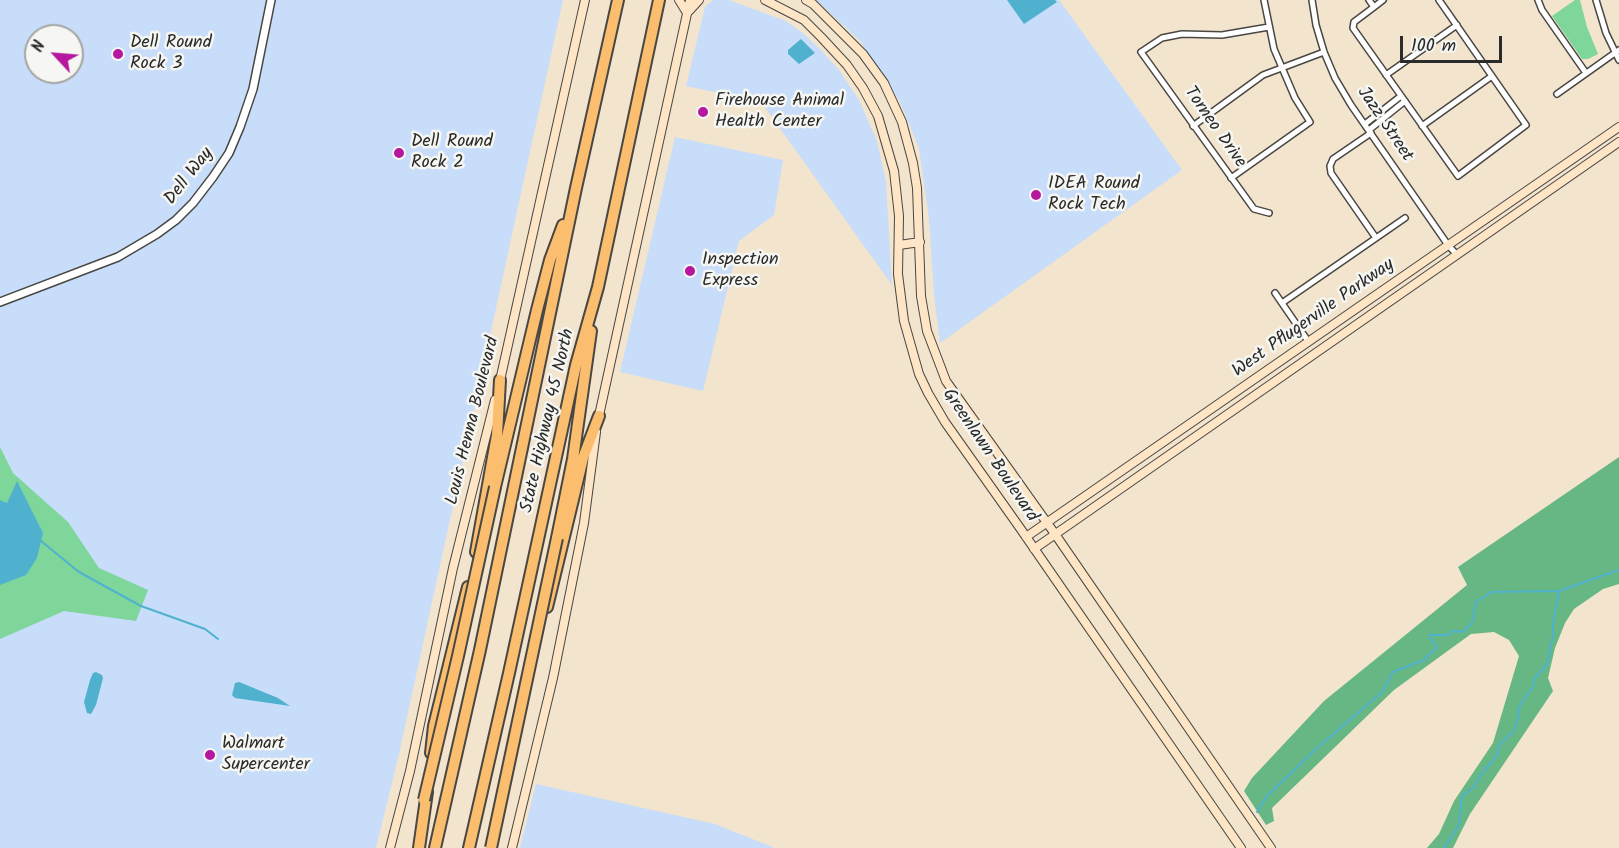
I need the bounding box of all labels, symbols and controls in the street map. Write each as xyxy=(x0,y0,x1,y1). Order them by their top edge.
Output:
north arrow xyxy=(24,24,84,84)
scale bar xyxy=(1403,24,1505,62)
text: 100 m xyxy=(1411,32,1456,61)
place label: Dell Round Rock 3 xyxy=(130,33,212,76)
text: N xyxy=(26,37,53,57)
marker: Dell Round Rock 3 xyxy=(111,47,125,61)
street label: Torneo Drive xyxy=(1178,83,1250,173)
street label: Jazz Street xyxy=(1351,83,1417,167)
place label: Firehouse Animal Health Center xyxy=(715,91,844,134)
marker: Firehouse Animal Health Center xyxy=(696,105,710,119)
place label: Dell Round Rock 2 xyxy=(411,132,493,174)
street label: Dell Way xyxy=(161,144,219,210)
marker: Dell Round Rock 2 xyxy=(392,146,406,160)
place label: IDEA Round Rock Tech xyxy=(1048,174,1140,216)
marker: IDEA Round Rock Tech xyxy=(1029,188,1043,202)
place label: Inspection Express xyxy=(702,250,779,292)
street label: West Pflugerville Parkway xyxy=(1229,255,1399,383)
marker: Inspection Express xyxy=(683,264,697,278)
street label: State Highway 45 North xyxy=(517,327,581,515)
street label: Louis Henna Boulevard xyxy=(443,335,505,507)
street label: Greenlawn Boulevard xyxy=(936,385,1042,527)
place label: Walmart Supercenter xyxy=(222,734,310,777)
marker: Walmart Supercenter xyxy=(203,748,217,762)

